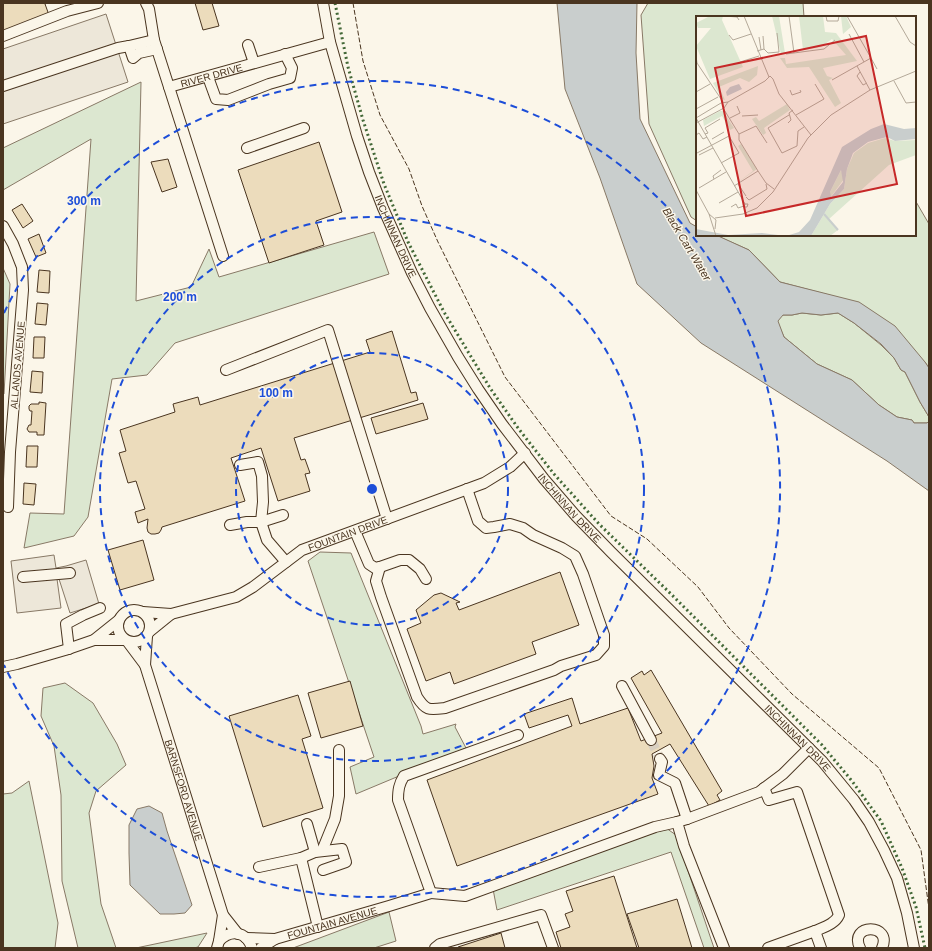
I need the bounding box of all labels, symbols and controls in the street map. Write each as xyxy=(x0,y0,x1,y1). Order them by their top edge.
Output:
inset map xyxy=(696,16,916,236)
street label: RIVER DRIVE xyxy=(179,62,244,90)
text: 300 m xyxy=(67,194,101,208)
street label: INCHINNAN DRIVE xyxy=(373,194,419,280)
water label: Black Cart Water xyxy=(660,205,714,284)
text: 200 m xyxy=(163,290,197,304)
street label: ALLANDS AVENUE xyxy=(8,320,27,409)
text: 100 m xyxy=(259,386,293,400)
street label: INCHINNAN DRIVE xyxy=(536,471,604,545)
centre of rings xyxy=(365,482,379,496)
street label: FOUNTAIN DRIVE xyxy=(307,514,389,553)
street label: INCHINNAN DRIVE xyxy=(762,703,833,774)
street label: BARNSFORD AVENUE xyxy=(163,738,205,843)
street label: FOUNTAIN AVENUE xyxy=(286,905,379,941)

